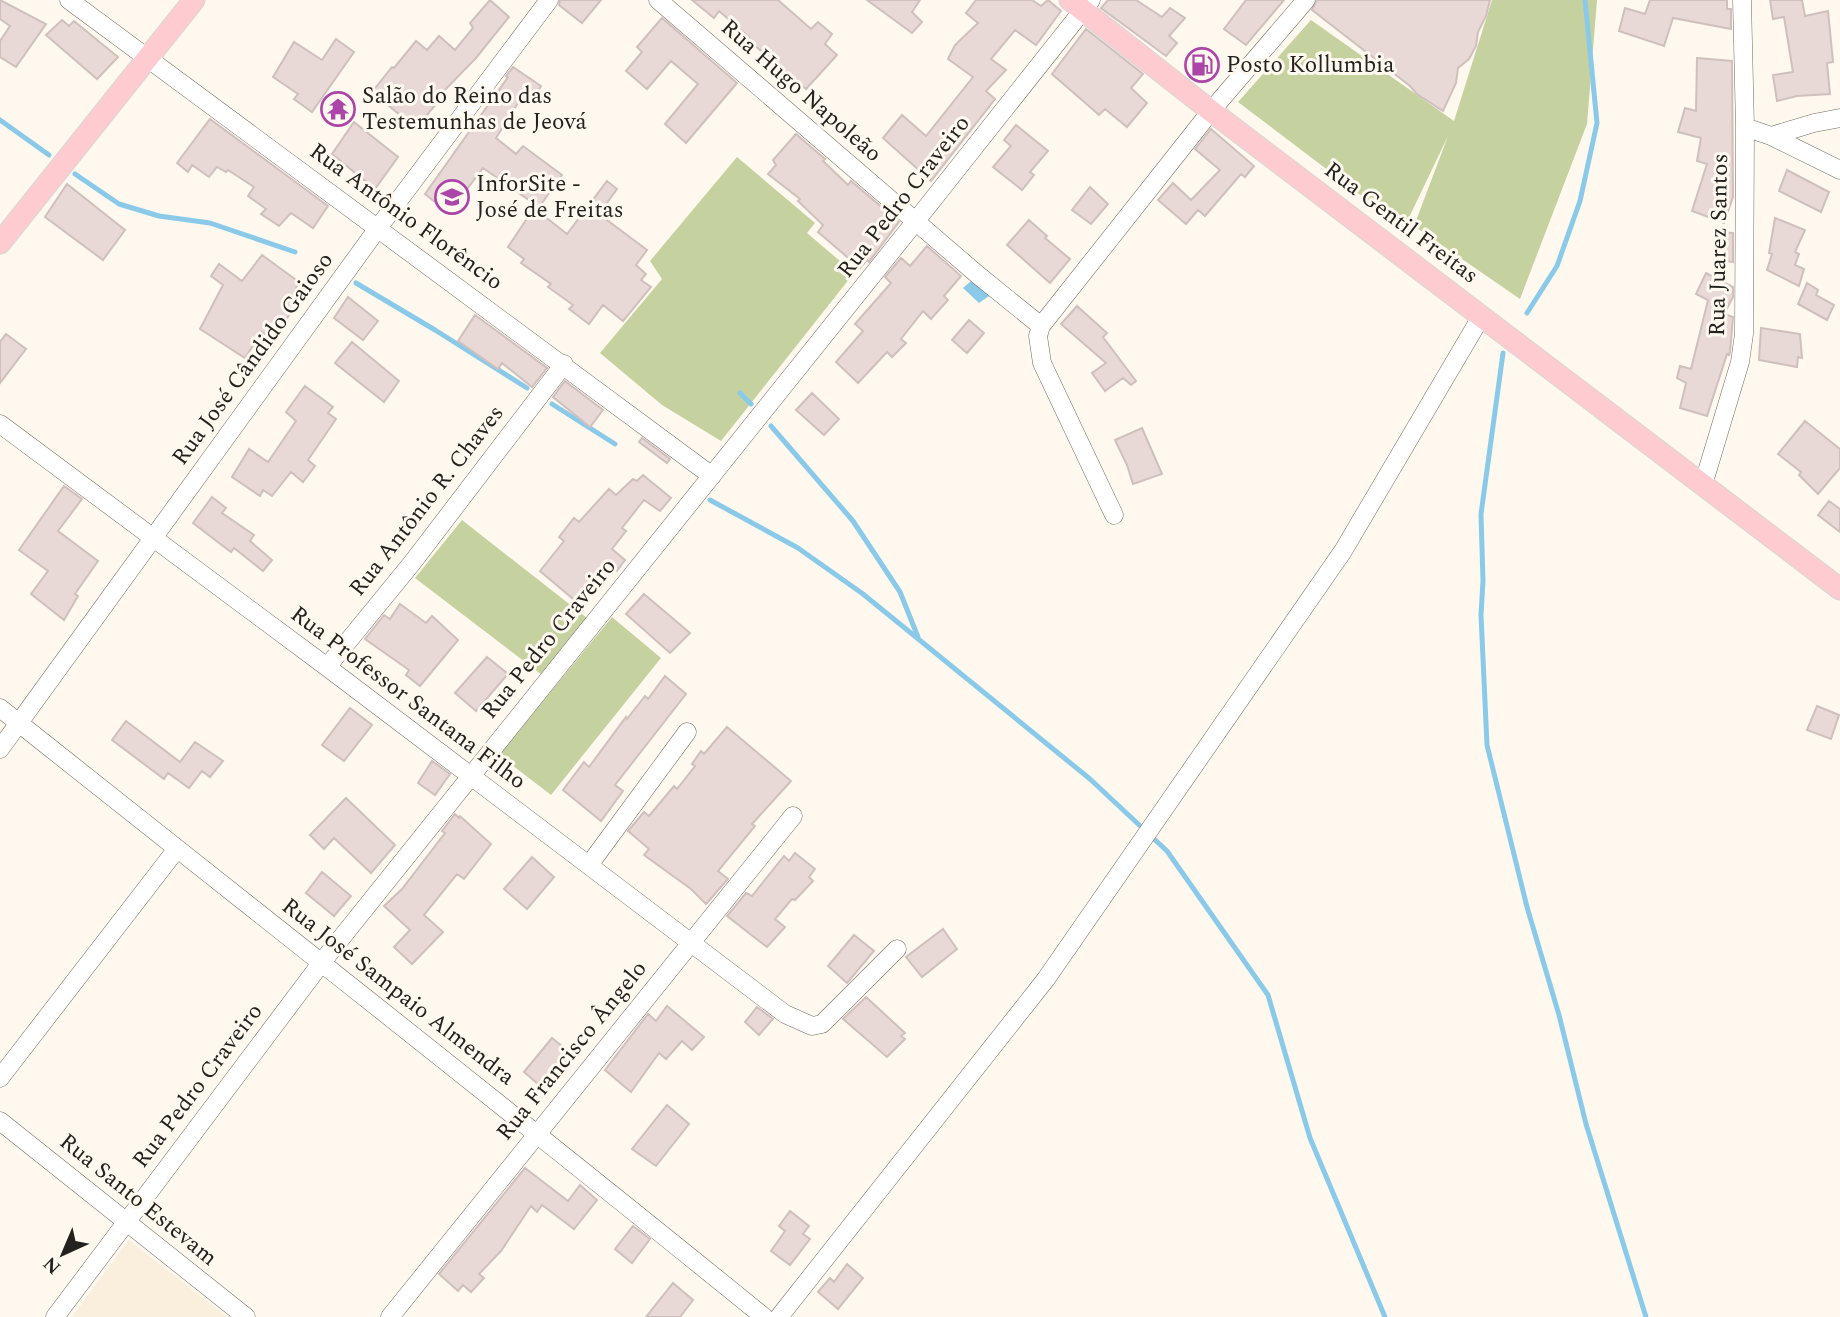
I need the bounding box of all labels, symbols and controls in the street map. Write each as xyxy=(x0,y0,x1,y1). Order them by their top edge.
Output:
street label: Rua Hugo Napoleão xyxy=(713,11,889,171)
fuel station icon: Posto Kollumbia xyxy=(1183,46,1221,84)
place label: Posto Kollumbia xyxy=(1226,48,1394,83)
place label: Salão do Reino das Testemunhas de Jeová xyxy=(362,79,587,140)
temple icon: Salão do Reino das Testemunhas de Jeová xyxy=(319,90,357,128)
street label: Rua Pedro Craveiro xyxy=(829,108,979,286)
street label: Rua Antônio Florêncio xyxy=(302,135,510,299)
street label: Rua Gentil Freitas xyxy=(1316,153,1486,293)
street label: Rua Juarez Santos xyxy=(1700,153,1738,337)
place label: InforSite - José de Freitas xyxy=(476,167,624,228)
school or university icon: InforSite - José de Freitas xyxy=(433,178,471,216)
street label: Rua José Cândido Gaioso xyxy=(164,245,342,473)
street label: Rua Antônio R. Chaves xyxy=(341,398,513,604)
street label: Rua Pedro Craveiro xyxy=(473,551,625,727)
street label: Rua Professor Santana Filho xyxy=(283,597,533,799)
street label: Rua José Sampaio Almendra xyxy=(274,890,522,1094)
street label: Rua Francisco Ângelo xyxy=(488,953,656,1149)
street label: Rua Pedro Craveiro xyxy=(124,996,272,1176)
street label: Rua Santo Estevam xyxy=(51,1125,225,1275)
north arrow xyxy=(28,1219,98,1289)
text: N xyxy=(37,1249,68,1281)

